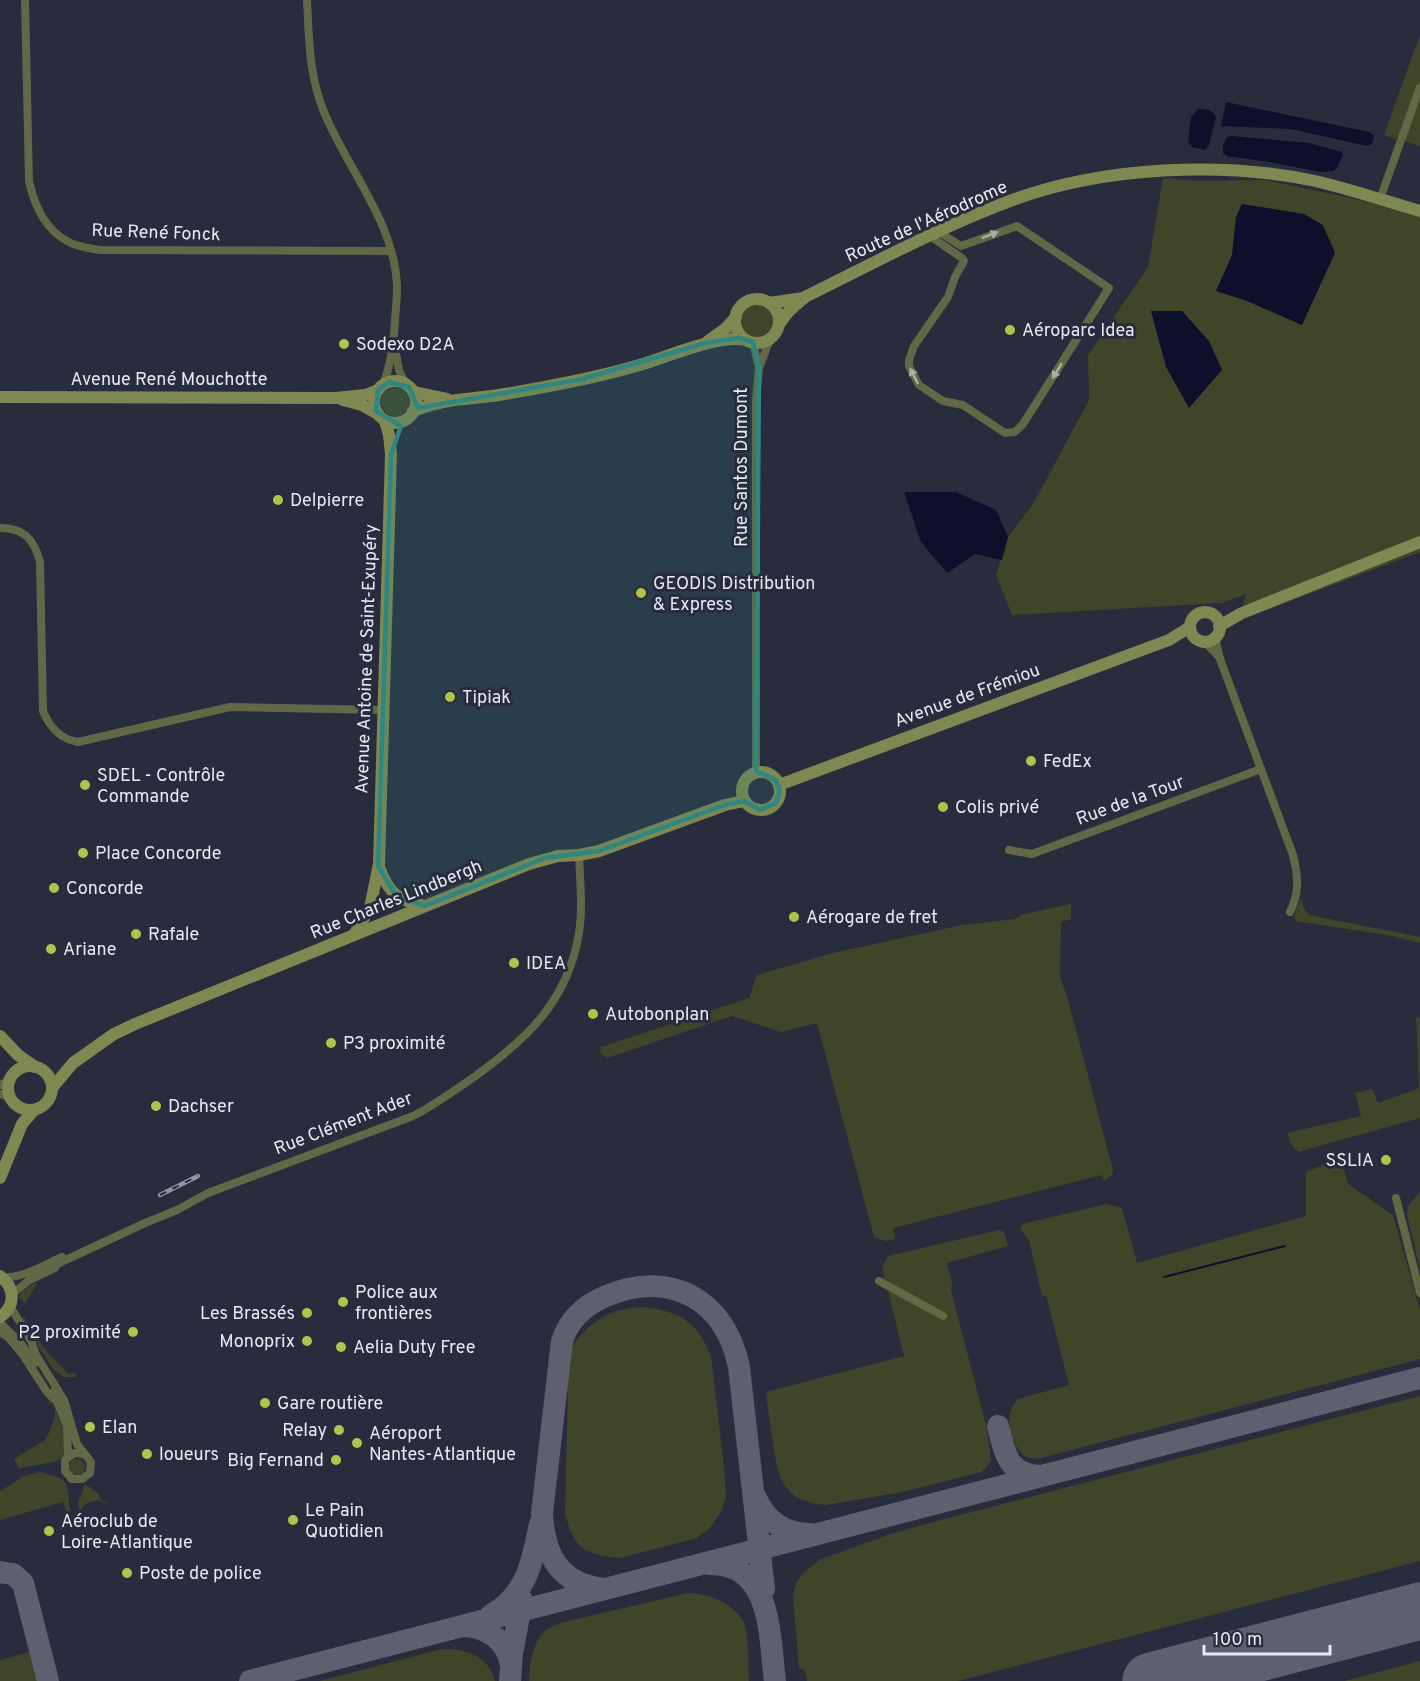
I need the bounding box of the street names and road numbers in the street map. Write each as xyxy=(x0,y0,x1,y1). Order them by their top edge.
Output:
street label: Route de l'Aérodrome xyxy=(842,176,1011,269)
street label: Rue René Fonck xyxy=(91,220,221,247)
street label: Avenue René Mouchotte xyxy=(71,369,267,392)
street label: Rue Santos Dumont xyxy=(731,387,754,547)
street label: Avenue Antoine de Saint-Exupéry xyxy=(351,524,384,794)
street label: Avenue de Frémiou xyxy=(891,659,1044,733)
street label: Rue de la Tour xyxy=(1073,771,1188,832)
street label: Rue Charles Lindbergh xyxy=(307,855,486,945)
street label: Rue Clément Ader xyxy=(271,1087,416,1161)

